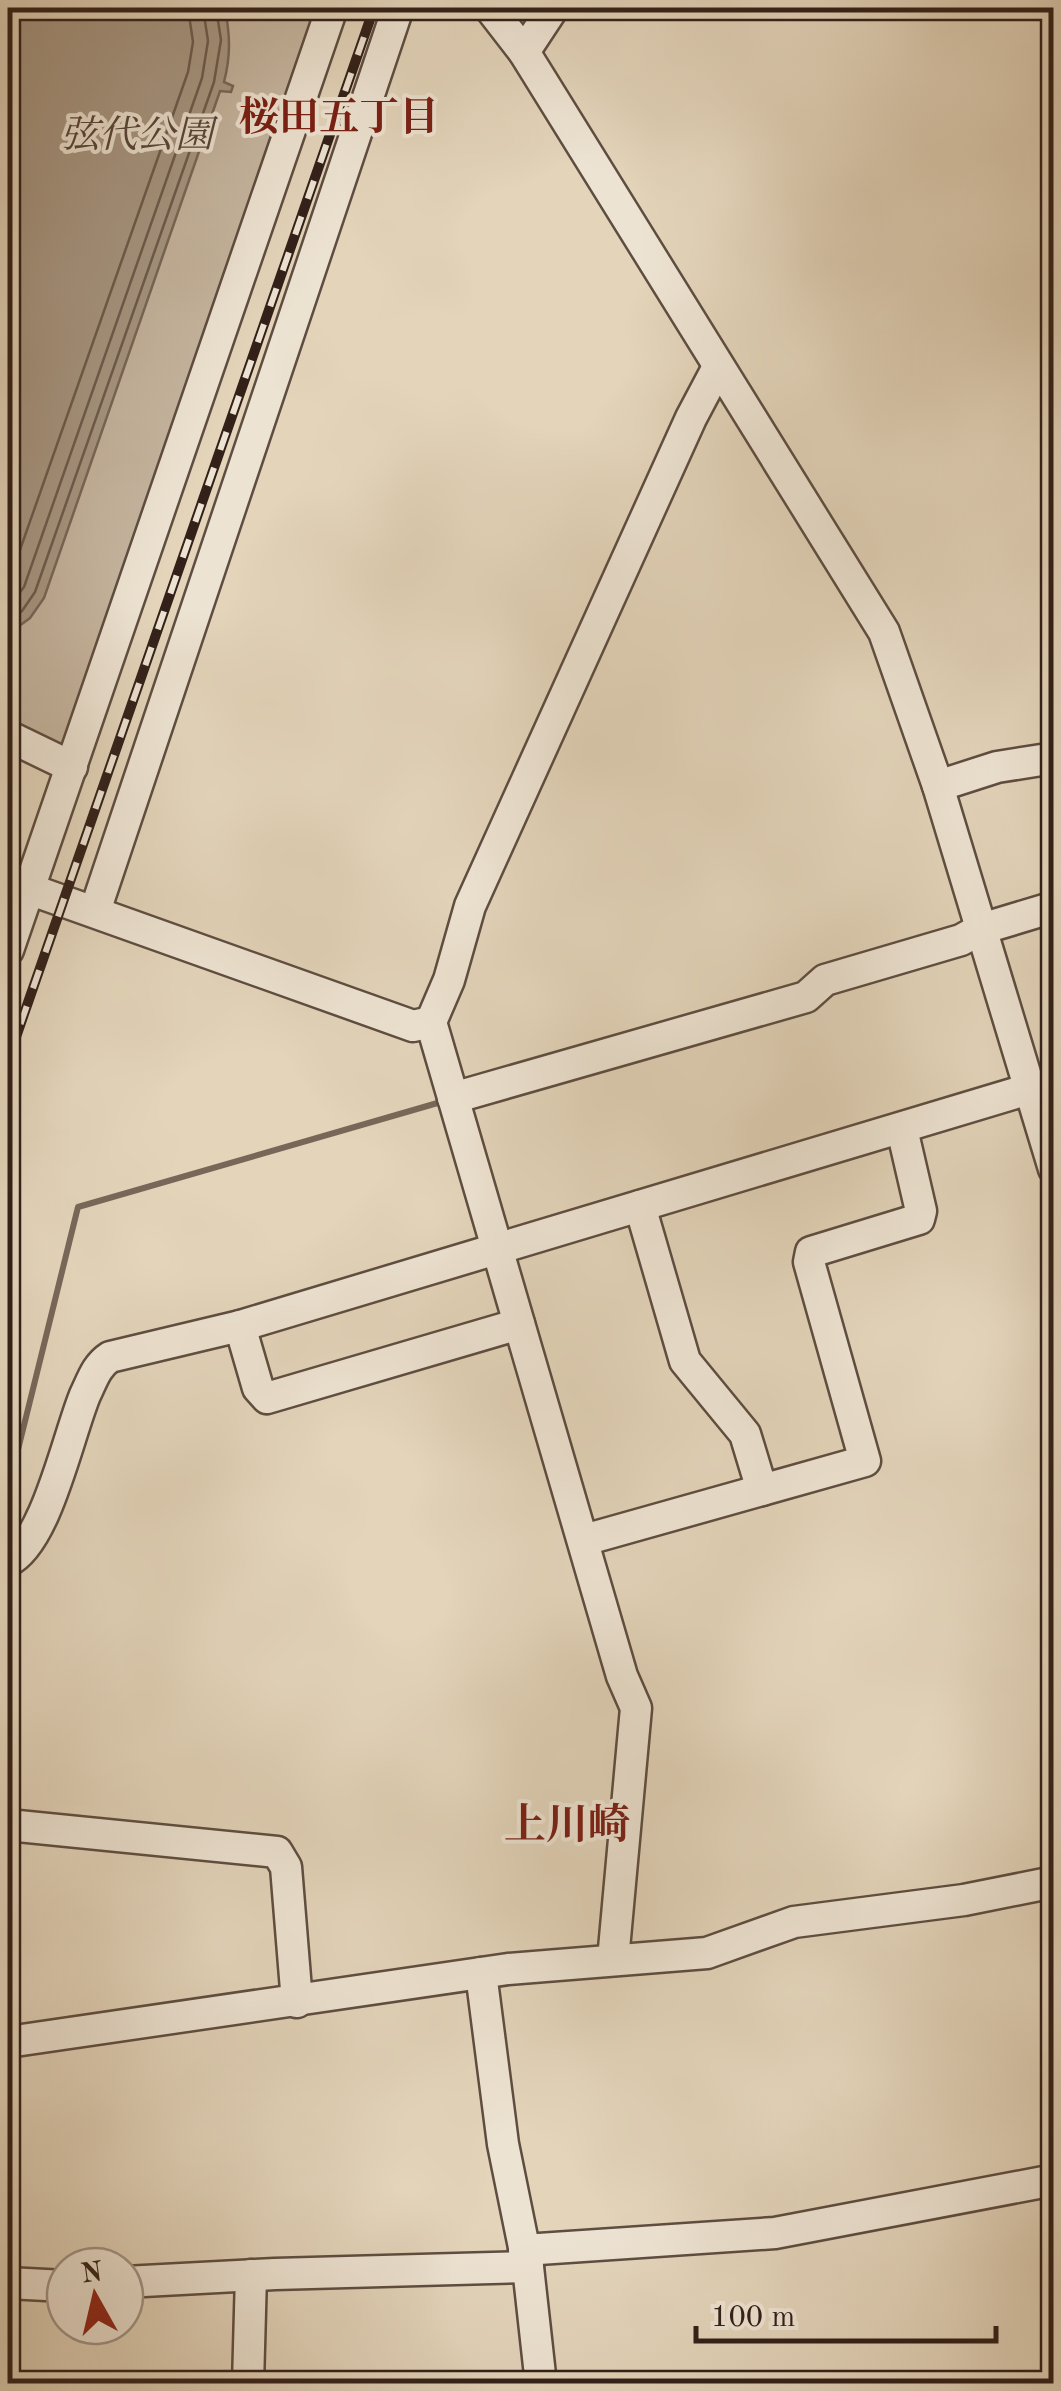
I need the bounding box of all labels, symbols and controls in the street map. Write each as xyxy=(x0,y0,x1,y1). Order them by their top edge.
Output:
district label: 桜田五丁目 xyxy=(239,96,439,140)
park label: 弦代公園 xyxy=(61,115,219,156)
district label: 上川崎 xyxy=(504,1802,630,1848)
north arrow xyxy=(45,2246,145,2346)
text: N xyxy=(79,2259,105,2290)
scale bar xyxy=(696,2281,996,2343)
text: 100 m xyxy=(711,2303,795,2333)

